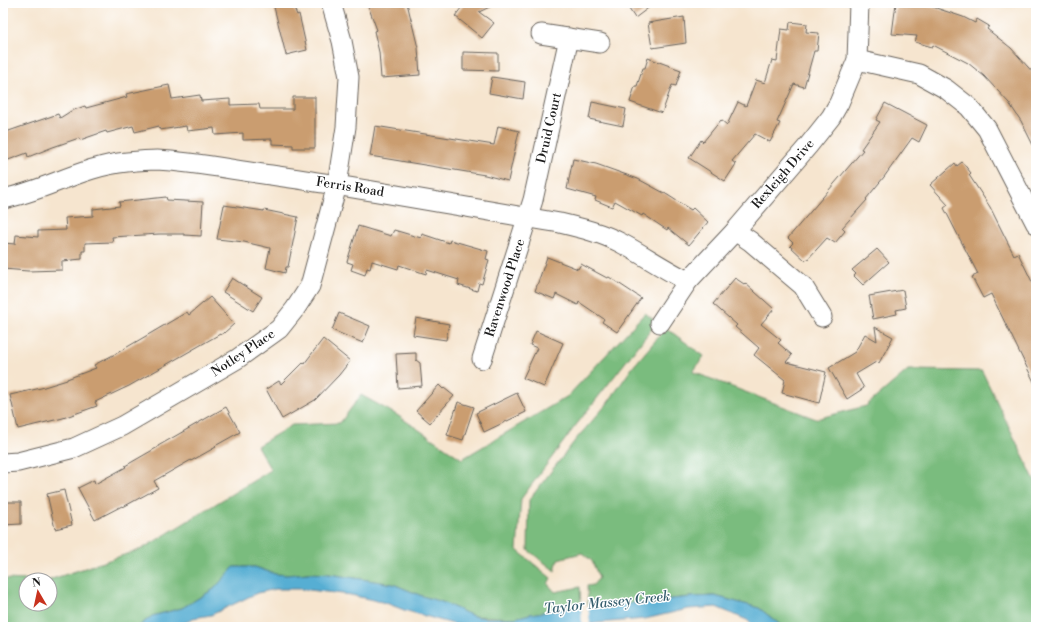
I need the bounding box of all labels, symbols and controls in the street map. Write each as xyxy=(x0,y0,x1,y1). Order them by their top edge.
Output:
street label: Druid Court xyxy=(533,91,565,165)
street label: Rexleigh Drive xyxy=(748,136,818,212)
street label: Ferris Road xyxy=(315,174,386,200)
street label: Ravenwood Place xyxy=(482,236,529,339)
street label: Notley Place xyxy=(208,326,278,380)
north arrow xyxy=(18,572,58,612)
text: N xyxy=(31,575,42,591)
water label: Taylor Massey Creek xyxy=(543,587,671,619)

